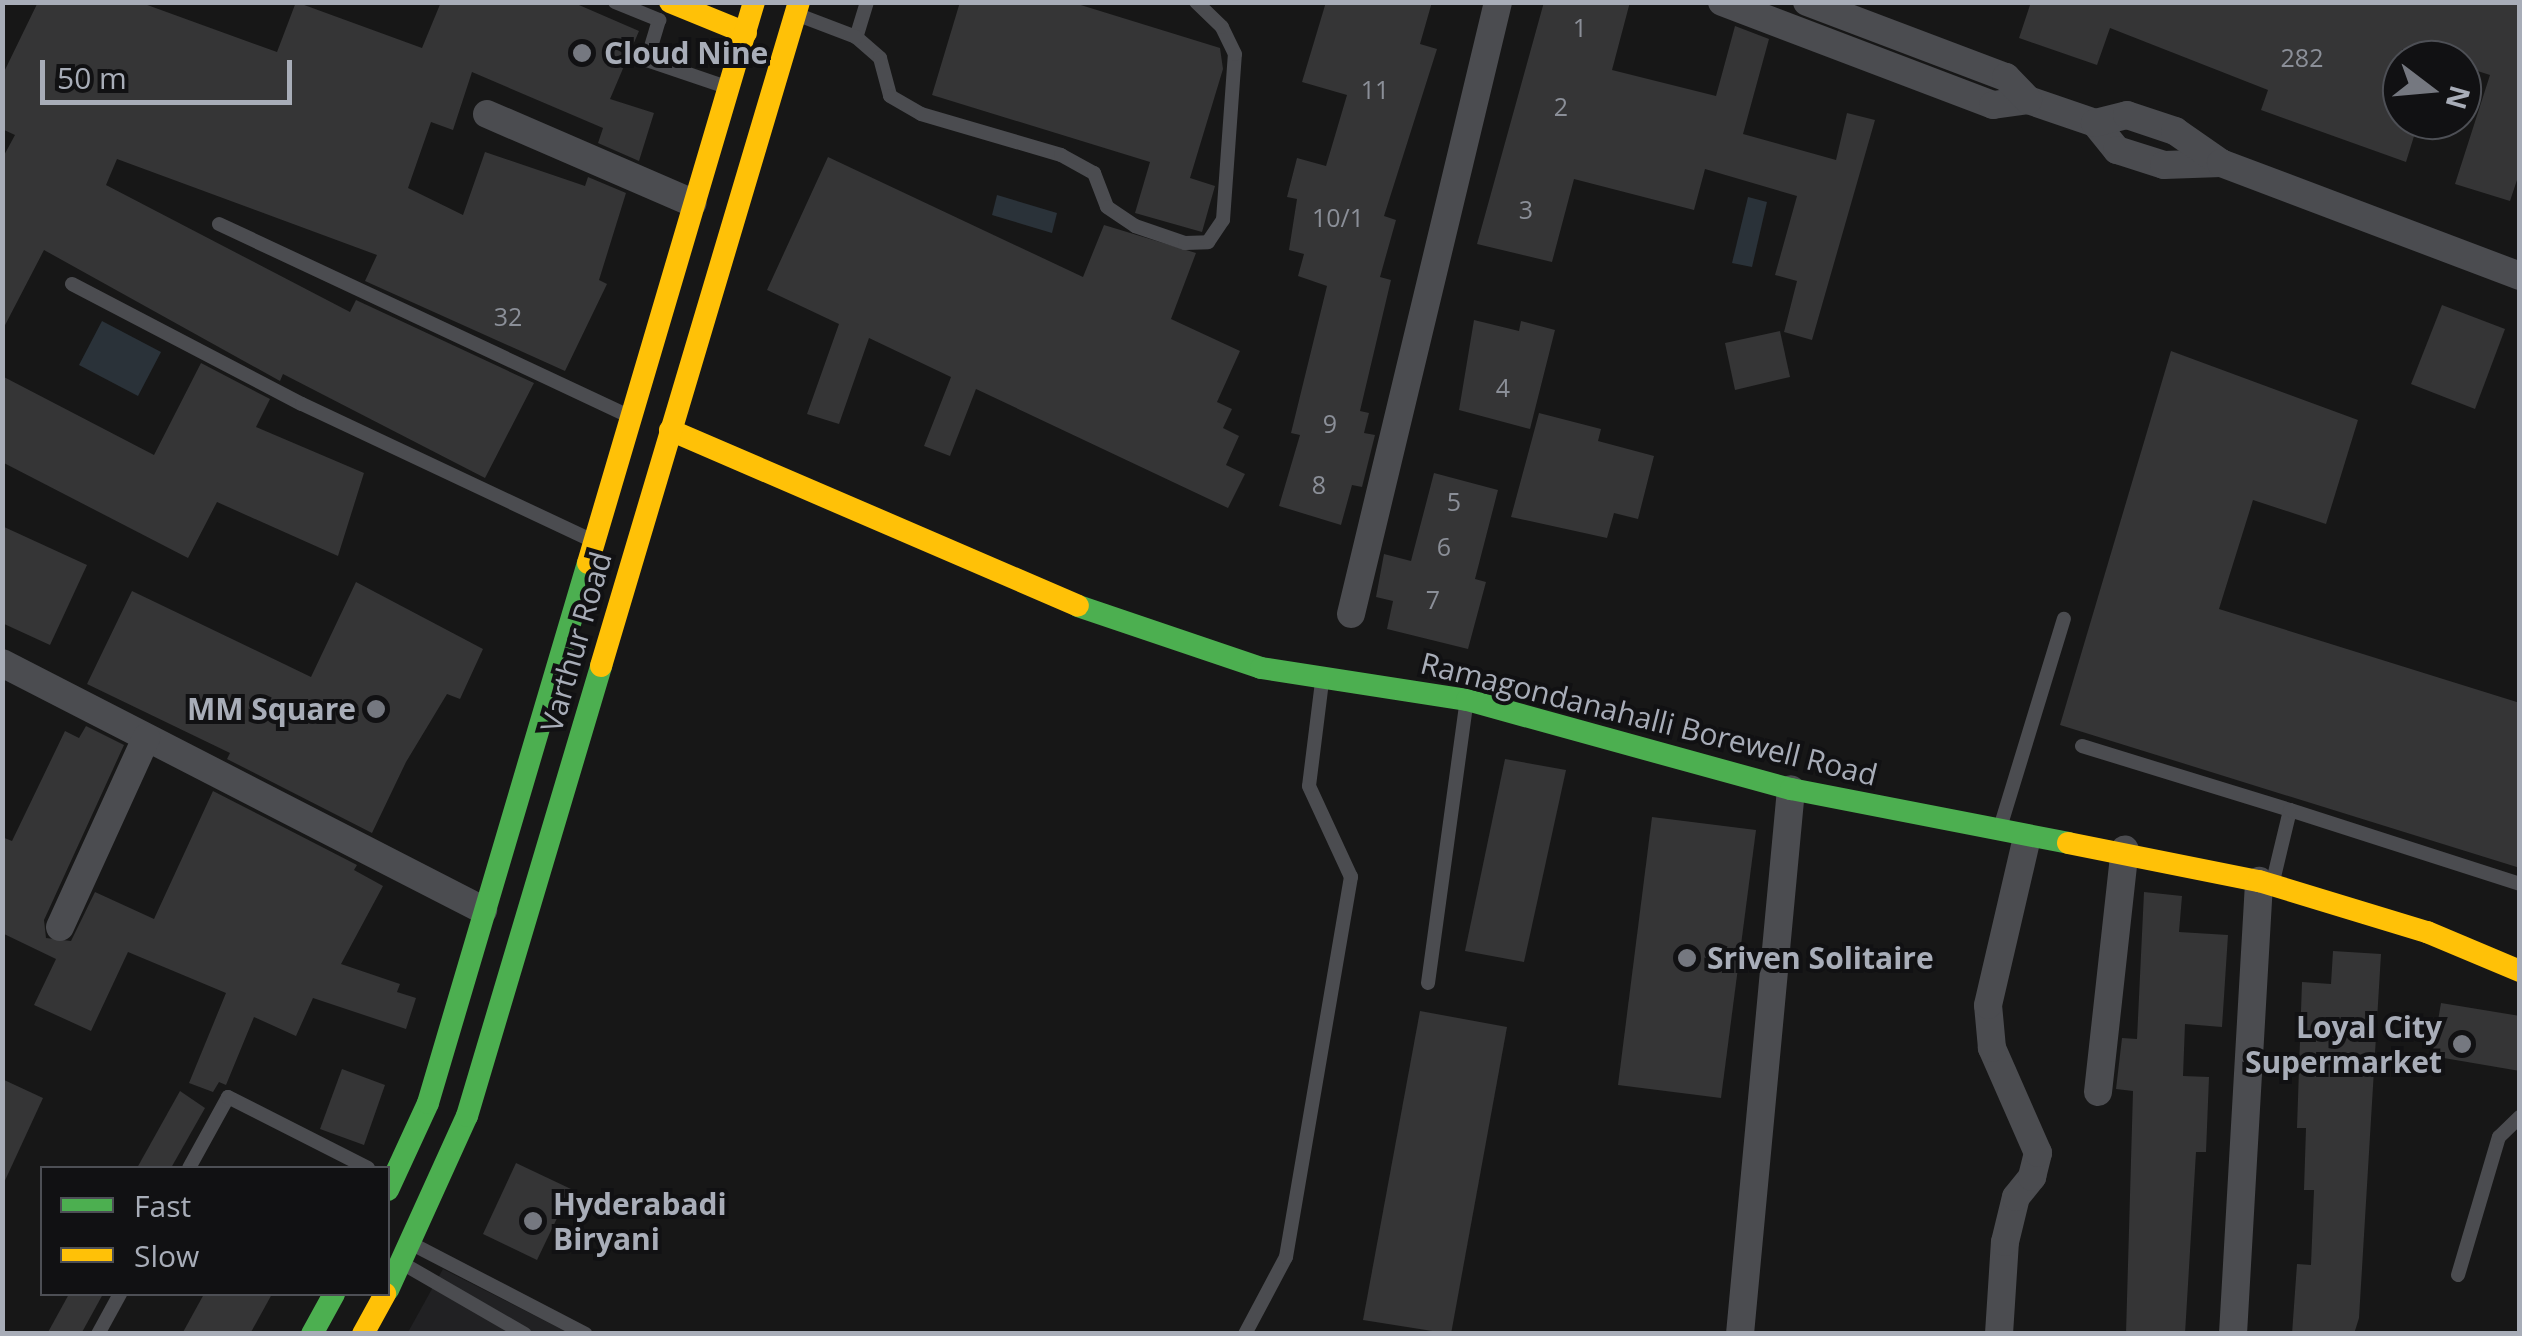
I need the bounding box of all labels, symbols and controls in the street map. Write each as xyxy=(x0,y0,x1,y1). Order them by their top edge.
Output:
house number: 1 xyxy=(1573,12,1587,42)
place label: Cloud Nine xyxy=(604,35,768,71)
scale bar xyxy=(45,40,298,102)
marker: Cloud Nine xyxy=(569,40,595,66)
north arrow xyxy=(2382,40,2482,140)
house number: 282 xyxy=(2281,42,2323,72)
text: 50 m xyxy=(57,57,127,98)
house number: 11 xyxy=(1361,74,1389,104)
text: N xyxy=(2438,82,2480,114)
house number: 2 xyxy=(1554,91,1568,121)
house number: 3 xyxy=(1519,194,1533,224)
house number: 10/1 xyxy=(1312,202,1364,232)
house number: 32 xyxy=(494,301,522,331)
house number: 4 xyxy=(1496,372,1510,402)
house number: 9 xyxy=(1323,408,1337,438)
house number: 8 xyxy=(1312,469,1326,499)
house number: 5 xyxy=(1447,486,1461,516)
house number: 6 xyxy=(1437,531,1451,561)
street label: Varthur Road xyxy=(533,548,619,736)
house number: 7 xyxy=(1426,584,1440,614)
street label: Ramagondanahalli Borewell Road xyxy=(1417,645,1881,793)
place label: MM Square xyxy=(187,691,356,727)
marker: MM Square xyxy=(365,698,387,720)
place label: Sriven Solitaire xyxy=(1707,940,1934,976)
marker: Sriven Solitaire xyxy=(1676,947,1698,969)
place label: Loyal City Supermarket xyxy=(2245,1009,2442,1080)
marker: Loyal City Supermarket xyxy=(2451,1033,2473,1055)
legend xyxy=(40,1166,390,1296)
text: Fast xyxy=(134,1185,191,1226)
place label: Hyderabadi Biryani xyxy=(553,1186,727,1256)
marker: Hyderabadi Biryani xyxy=(522,1210,544,1232)
text: Slow xyxy=(134,1235,199,1276)

